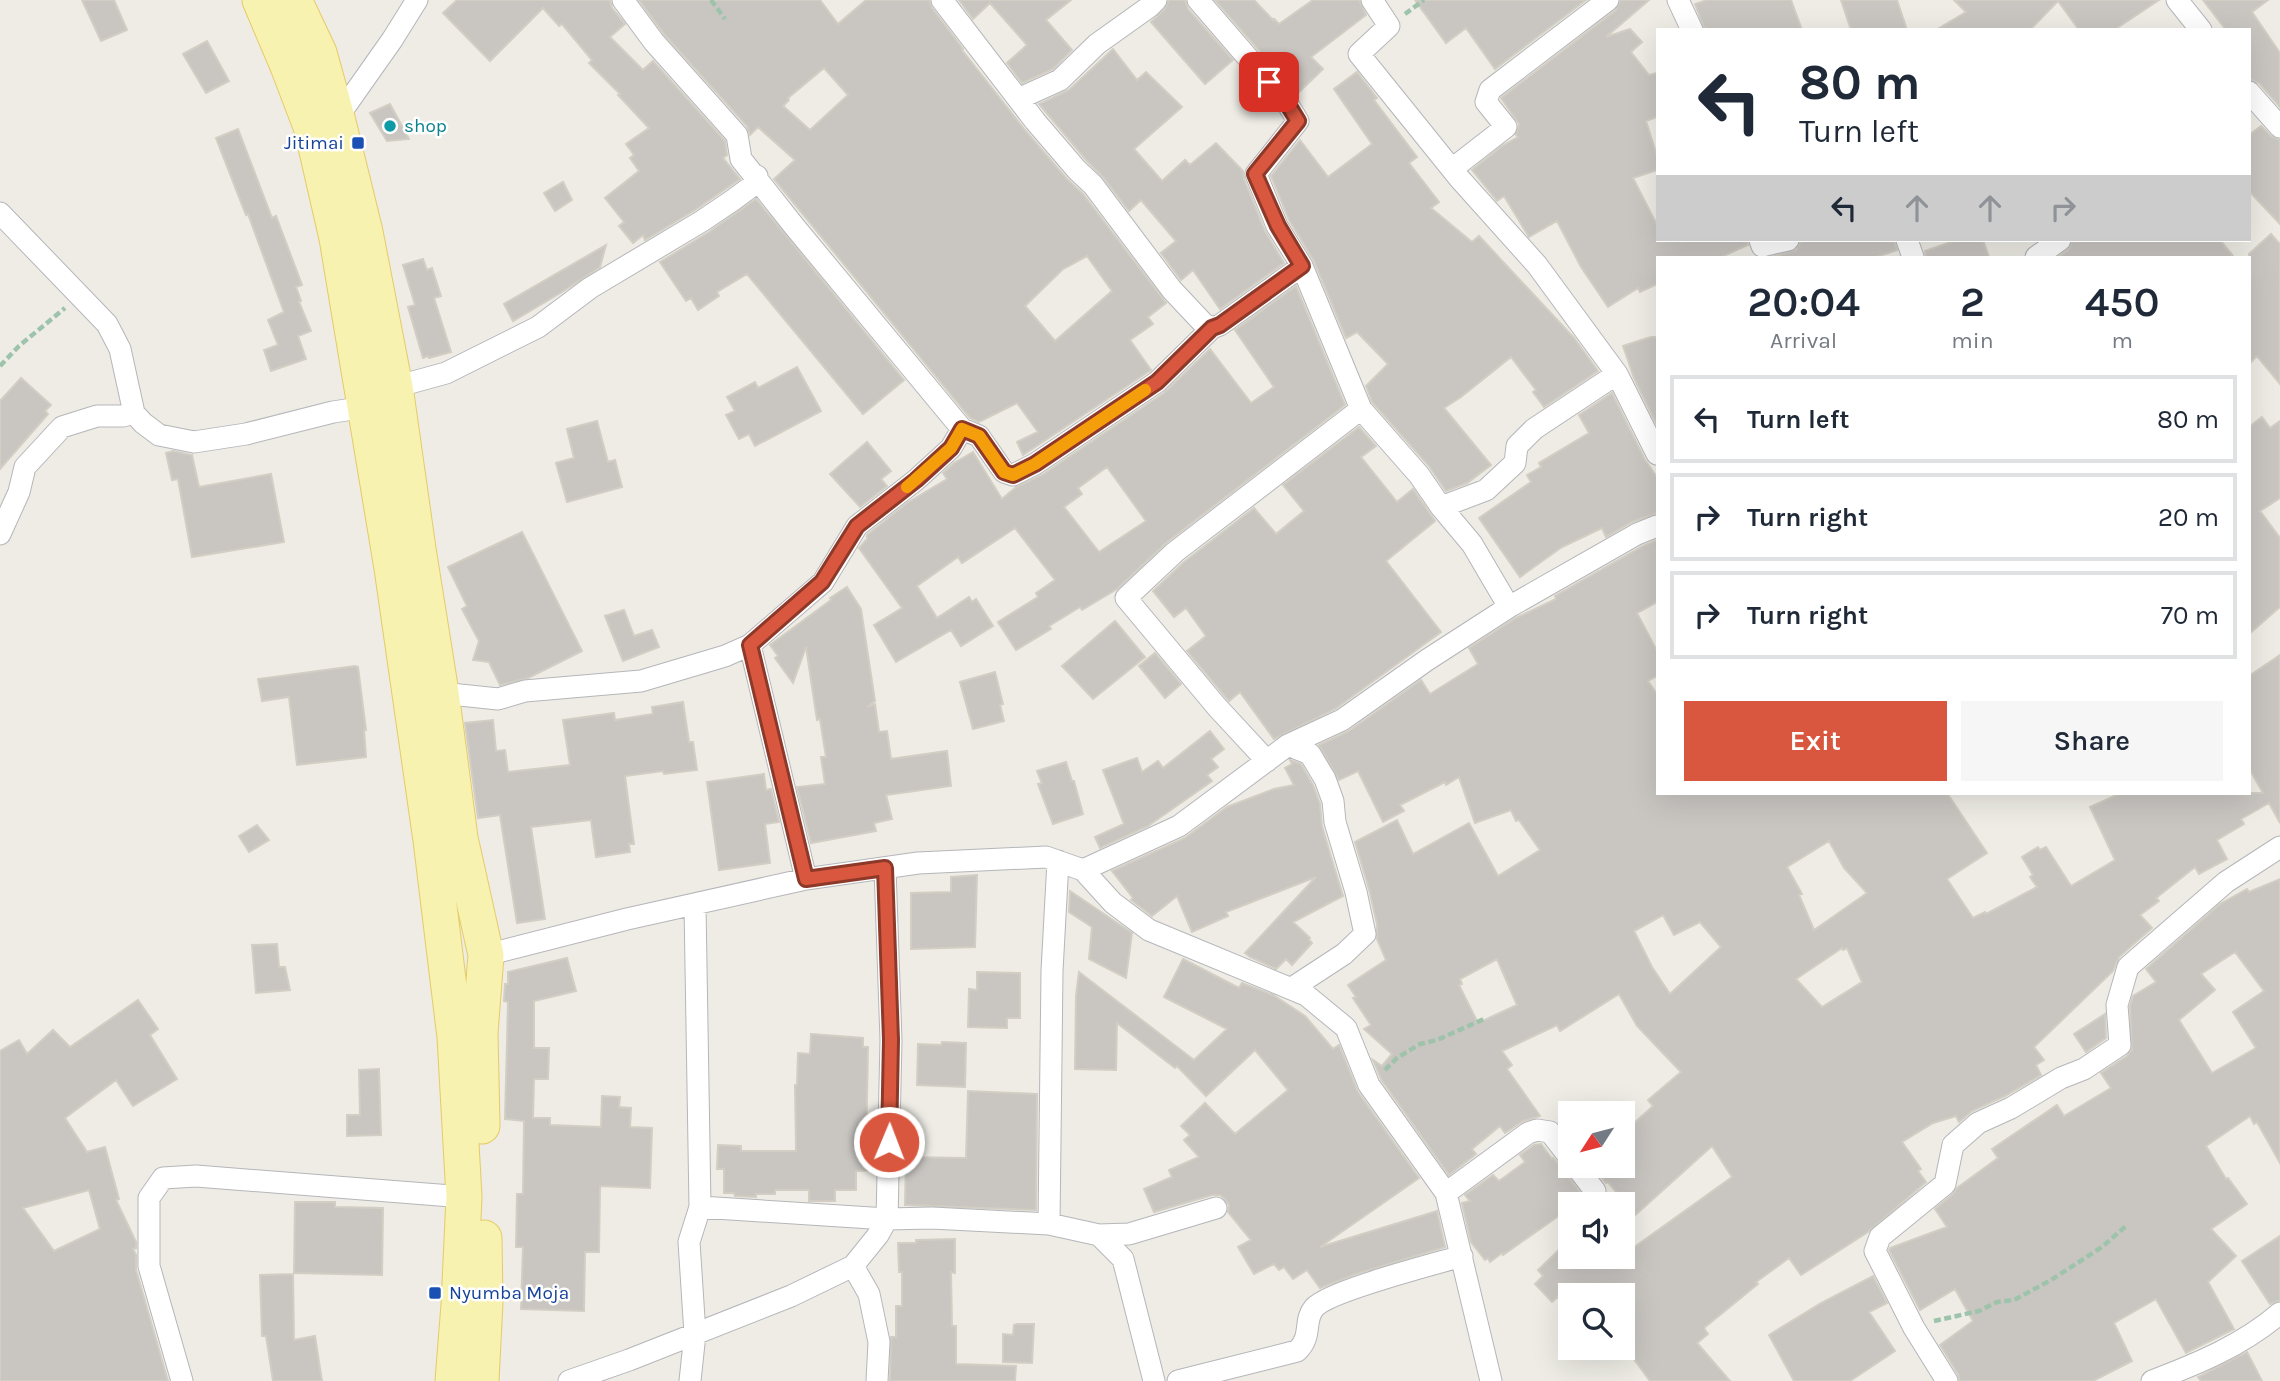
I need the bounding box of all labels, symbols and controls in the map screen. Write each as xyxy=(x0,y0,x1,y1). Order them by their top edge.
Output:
pin xyxy=(1239,52,1299,112)
text: 80 m xyxy=(1799,54,1921,111)
icon: left xyxy=(1684,56,1775,147)
icon: arrive xyxy=(1250,63,1288,101)
text: Turn left xyxy=(1799,113,1919,150)
place label: shop xyxy=(404,115,447,137)
marker: shop xyxy=(382,118,398,134)
place label: Jitimai xyxy=(284,132,344,154)
marker: Jitimai xyxy=(350,135,366,151)
icon: left xyxy=(1825,189,1863,227)
icon: ahead xyxy=(1898,189,1936,227)
icon: ahead xyxy=(1971,189,2009,227)
icon: right xyxy=(2044,189,2082,227)
text: 20:04 xyxy=(1747,277,1860,327)
text: 2 xyxy=(1960,277,1985,327)
text: 450 xyxy=(2085,277,2160,327)
text: Arrival xyxy=(1770,327,1837,354)
text: min xyxy=(1951,327,1994,354)
text: m xyxy=(2111,327,2133,354)
icon: left xyxy=(1688,400,1726,438)
text: Turn left xyxy=(1747,404,1849,435)
text: 80 m xyxy=(2157,404,2219,435)
icon: right xyxy=(1688,498,1726,536)
text: Turn right xyxy=(1747,502,1868,533)
text: 20 m xyxy=(2158,502,2219,533)
icon: right xyxy=(1688,596,1726,634)
text: Turn right xyxy=(1747,600,1868,631)
text: 70 m xyxy=(2161,600,2219,631)
button: Exit xyxy=(1684,701,1947,781)
button: Share xyxy=(1961,701,2223,781)
north arrow xyxy=(1558,1101,1634,1178)
map controls xyxy=(1558,1101,1635,1360)
position arrow xyxy=(852,1105,926,1179)
button: sound xyxy=(1558,1192,1635,1269)
place label: Nyumba Moja xyxy=(449,1282,569,1304)
button: search xyxy=(1558,1283,1635,1360)
marker: Nyumba Moja xyxy=(427,1285,443,1301)

